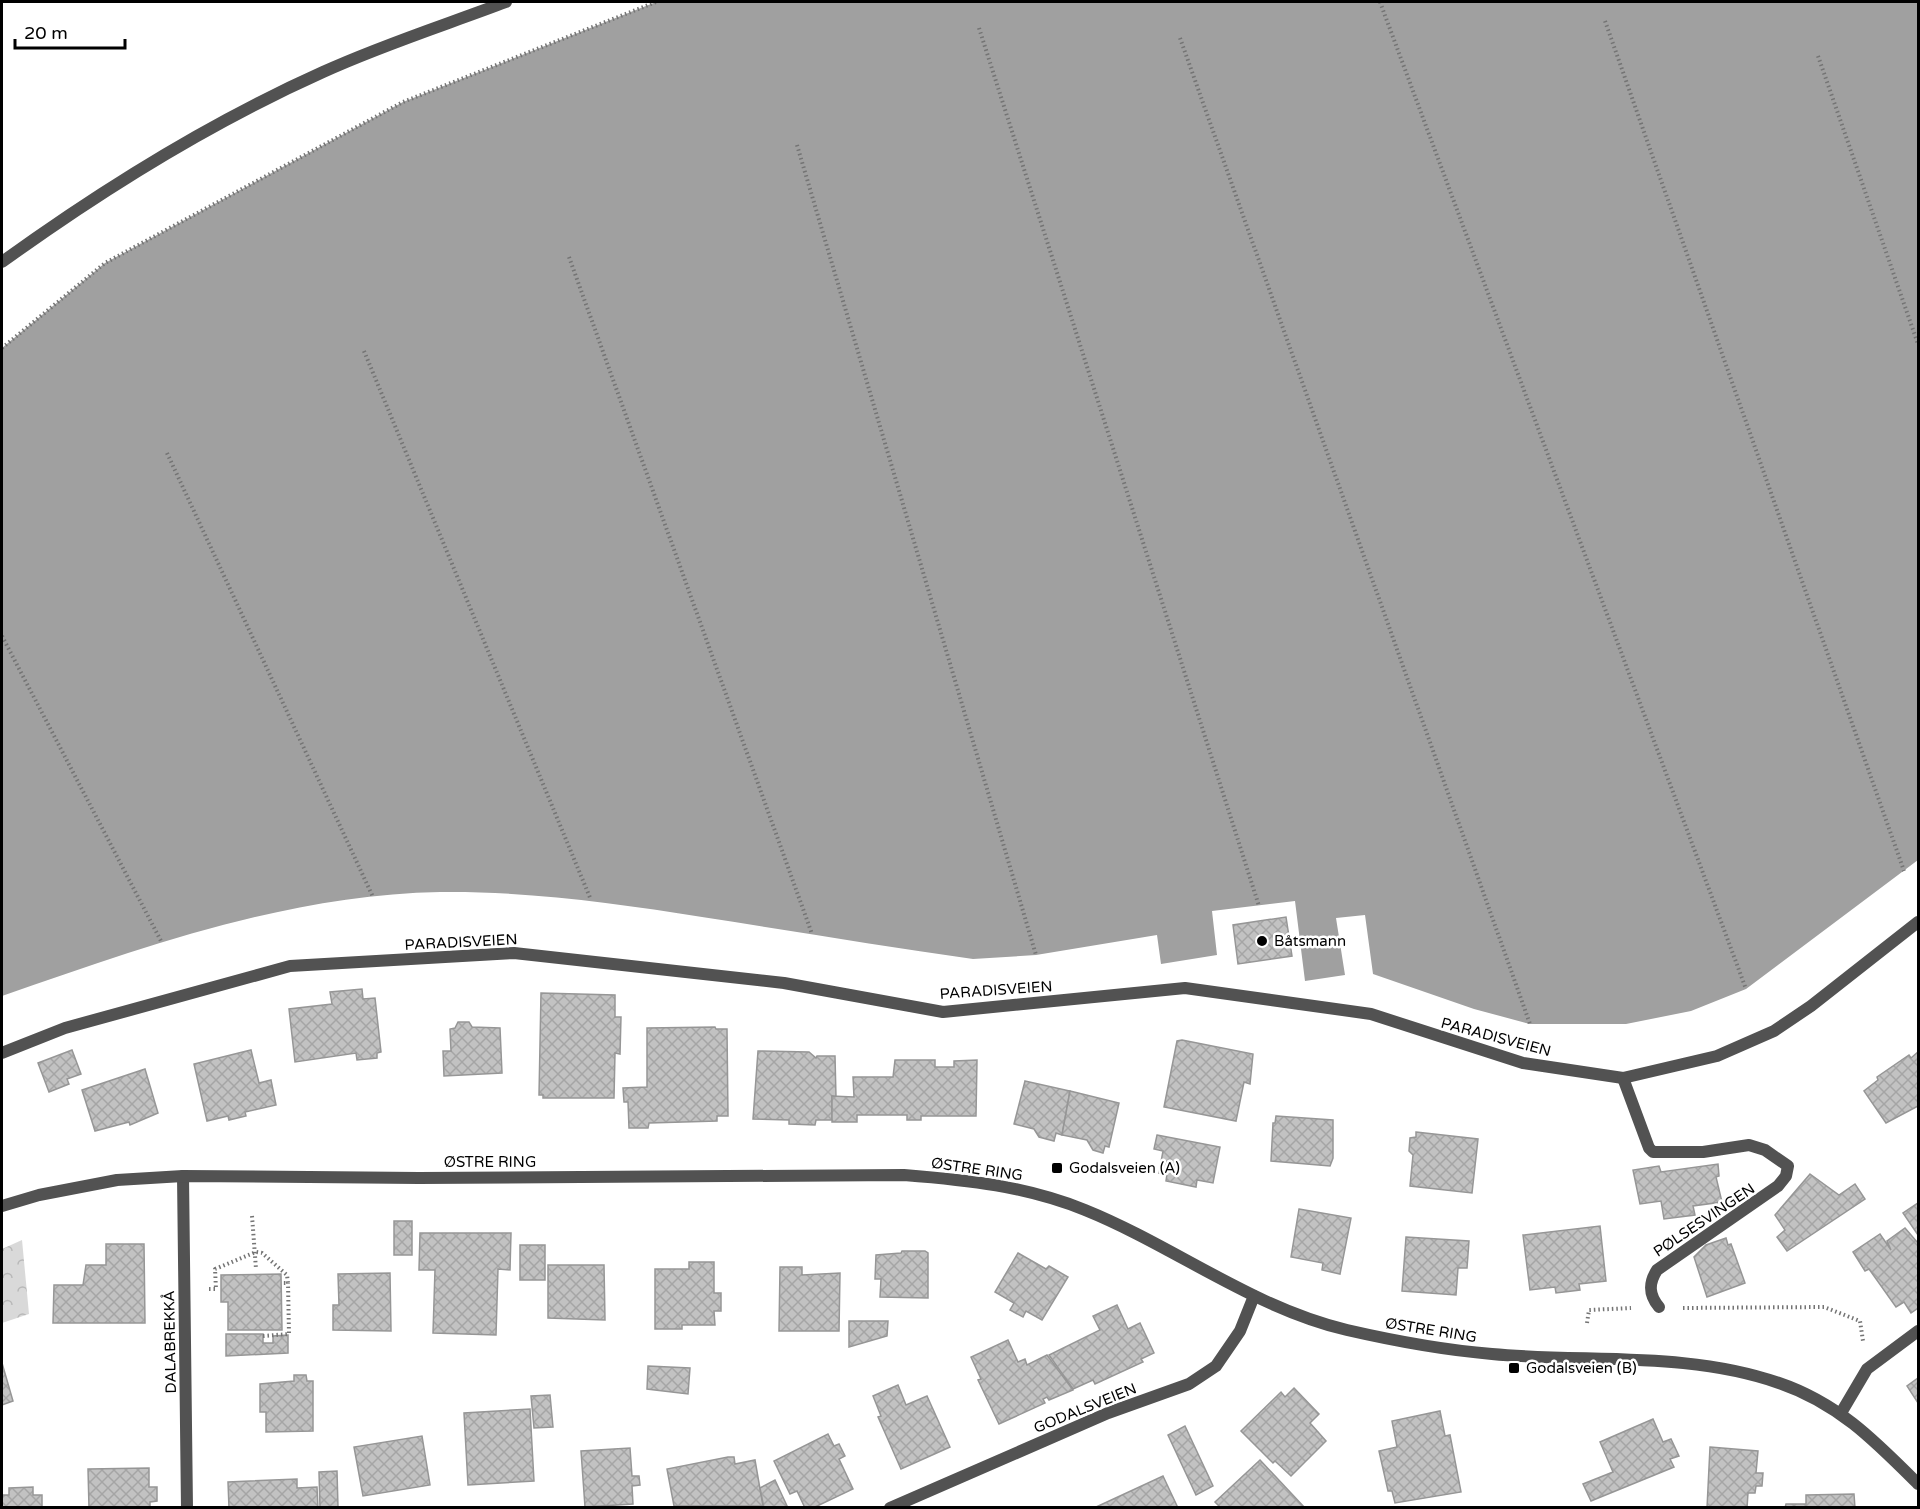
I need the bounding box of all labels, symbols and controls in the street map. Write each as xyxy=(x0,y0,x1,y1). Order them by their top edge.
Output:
scale bar xyxy=(15,12,124,50)
text: 20 m xyxy=(24,22,68,44)
street label: PARADISVEIEN xyxy=(404,930,518,954)
place label: Båtsmann xyxy=(1274,932,1346,950)
marker: Båtsmann xyxy=(1255,934,1269,948)
street label: PARADISVEIEN xyxy=(939,977,1053,1003)
street label: PARADISVEIEN xyxy=(1439,1014,1553,1060)
street label: ØSTRE RING xyxy=(444,1153,536,1171)
street label: ØSTRE RING xyxy=(930,1154,1024,1184)
place label: Godalsveien (A) xyxy=(1069,1159,1180,1177)
marker: Godalsveien (A) xyxy=(1050,1161,1064,1175)
street label: PØLSESVINGEN xyxy=(1650,1179,1758,1261)
street label: DALABREKKÅ xyxy=(160,1290,180,1394)
street label: ØSTRE RING xyxy=(1384,1314,1478,1346)
place label: Godalsveien (B) xyxy=(1526,1359,1637,1377)
marker: Godalsveien (B) xyxy=(1507,1361,1521,1375)
street label: GODALSVEIEN xyxy=(1031,1379,1139,1437)

